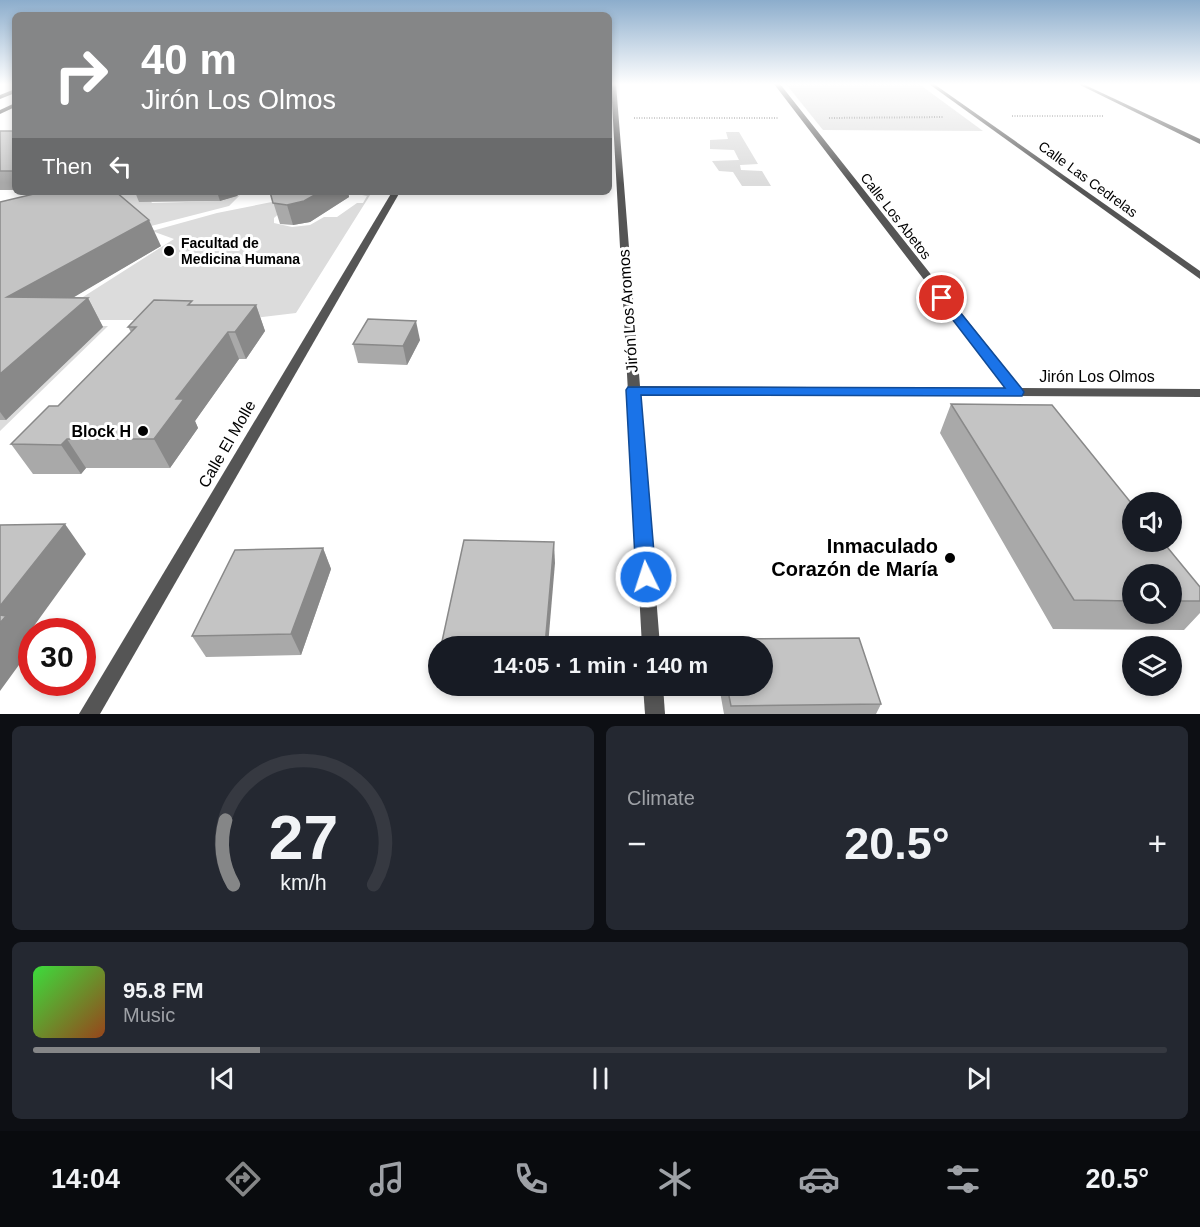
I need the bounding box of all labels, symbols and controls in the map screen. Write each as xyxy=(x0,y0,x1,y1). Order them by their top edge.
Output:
icon: right xyxy=(42,36,120,114)
text: 40 m xyxy=(141,36,237,83)
text: Jirón Los Olmos xyxy=(141,85,336,115)
street label: Calle Las Cedrelas xyxy=(1035,138,1141,220)
icon: left xyxy=(104,150,137,183)
text: Then xyxy=(42,154,92,179)
street label: Calle Los Abetos xyxy=(857,170,935,262)
place label: Facultad de Medicina Humana xyxy=(181,235,300,267)
marker: Facultad de Medicina Humana xyxy=(162,244,176,258)
street label: Jirón Los Aromos xyxy=(615,249,641,373)
pin xyxy=(916,272,967,323)
icon: arrive xyxy=(925,281,958,314)
street label: Jirón Los Olmos xyxy=(1039,368,1155,385)
street label: Calle El Molle xyxy=(195,397,259,491)
place label: Block H xyxy=(71,423,131,440)
marker: Block H xyxy=(136,424,150,438)
map controls xyxy=(1122,492,1182,696)
button: sound xyxy=(1122,492,1182,552)
place label: Inmaculado Corazón de María xyxy=(771,535,939,580)
position arrow xyxy=(614,545,678,609)
marker: Inmaculado Corazón de María xyxy=(943,551,957,565)
button: search xyxy=(1122,564,1182,624)
speed limit sign: 30 xyxy=(18,618,96,696)
button: layers xyxy=(1122,636,1182,696)
text: 14:05 · 1 min · 140 m xyxy=(493,653,708,678)
text: Climate xyxy=(627,787,695,809)
text: 27 xyxy=(268,803,338,872)
text: 20.5° xyxy=(844,818,950,869)
text: − xyxy=(627,825,646,862)
text: + xyxy=(1148,825,1167,862)
text: km/h xyxy=(280,871,326,895)
text: 95.8 FM xyxy=(123,978,204,1003)
text: Music xyxy=(123,1004,175,1026)
icon: previous xyxy=(206,1062,239,1095)
icon: pause xyxy=(584,1062,617,1095)
icon: next xyxy=(962,1062,995,1095)
icon: directions xyxy=(222,1158,264,1200)
icon: music xyxy=(366,1158,408,1200)
icon: phone xyxy=(510,1158,552,1200)
icon: climate xyxy=(654,1158,696,1200)
icon: car xyxy=(798,1158,840,1200)
icon: filters xyxy=(942,1158,984,1200)
text: 14:04 xyxy=(51,1164,120,1194)
text: 20.5° xyxy=(1086,1164,1149,1194)

